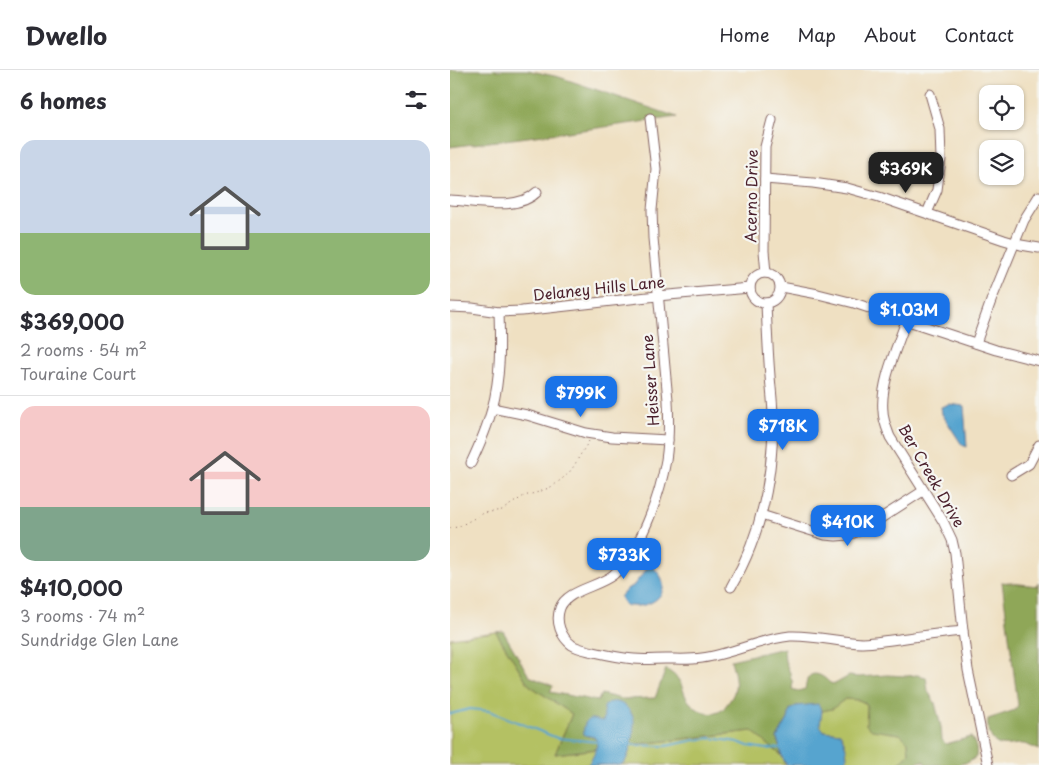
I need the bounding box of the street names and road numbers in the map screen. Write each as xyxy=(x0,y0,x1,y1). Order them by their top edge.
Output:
street label: Acerno Drive xyxy=(738,149,763,243)
street label: Delaney Hills Lane xyxy=(532,269,666,306)
street label: Heisser Lane xyxy=(635,333,664,427)
street label: Ber Creek Drive xyxy=(893,419,971,531)

